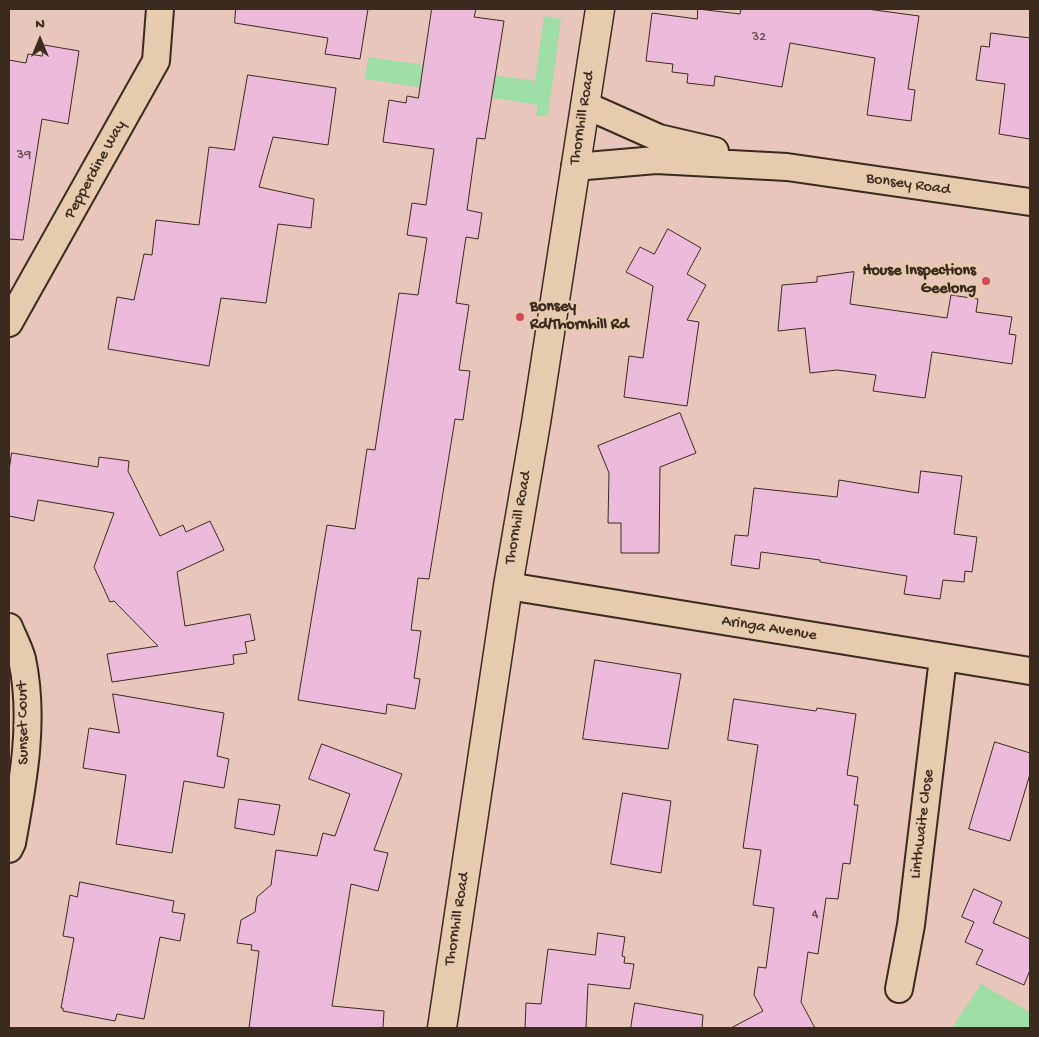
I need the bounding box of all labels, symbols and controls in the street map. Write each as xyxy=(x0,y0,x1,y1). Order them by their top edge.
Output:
north arrow xyxy=(15,15,65,65)
text: N xyxy=(35,16,45,33)
house number: 32 xyxy=(752,30,766,46)
street label: Thornhill Road xyxy=(566,70,600,166)
street label: Pepperdine Way xyxy=(61,117,131,223)
house number: 39 xyxy=(17,148,31,164)
street label: Bonsey Road xyxy=(865,170,951,200)
place label: House Inspections Geelong xyxy=(862,262,976,300)
marker: House Inspections Geelong xyxy=(980,275,992,287)
place label: Bonsey Rd/Thornhill Rd xyxy=(530,298,629,336)
marker: Bonsey Rd/Thornhill Rd xyxy=(514,311,526,323)
street label: Thornhill Road xyxy=(501,470,537,566)
street label: Aringa Avenue xyxy=(720,612,818,646)
street label: Sunset Court xyxy=(14,681,34,765)
street label: Linthwaite Close xyxy=(907,768,939,880)
street label: Thornhill Road xyxy=(441,871,475,967)
house number: 4 xyxy=(812,907,818,923)

